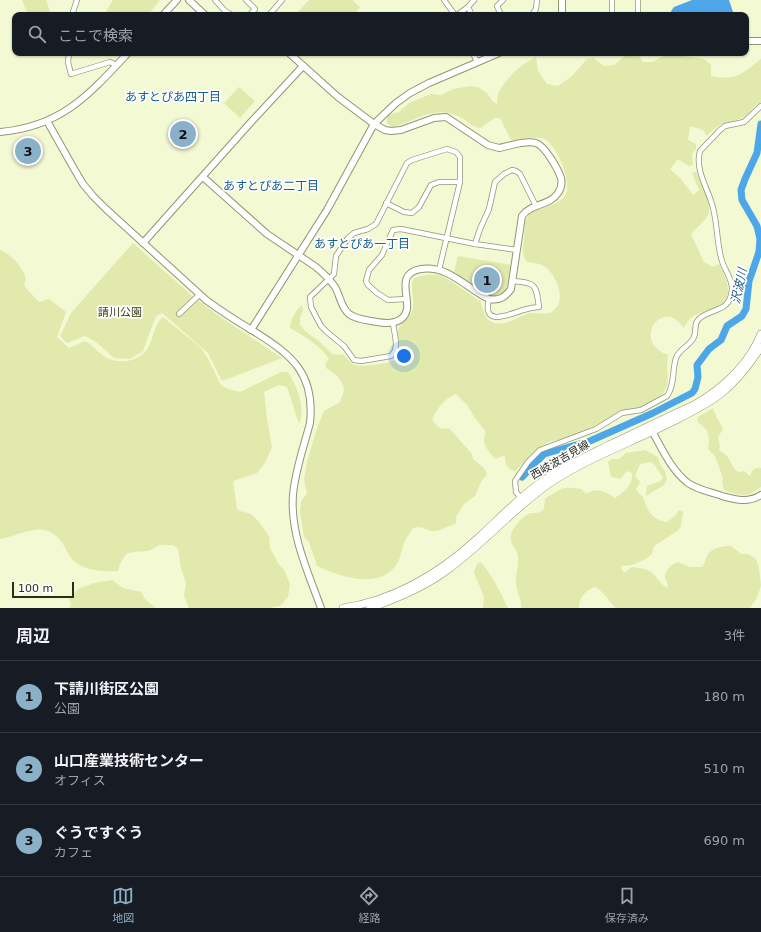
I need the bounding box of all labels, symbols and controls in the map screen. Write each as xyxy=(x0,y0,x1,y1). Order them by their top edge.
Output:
search box xyxy=(12,12,749,56)
icon: search xyxy=(26,23,48,45)
text: ここで検索 xyxy=(58,27,133,45)
district label: あすとぴあ四丁目 xyxy=(125,90,221,104)
pin: 2 xyxy=(170,119,196,149)
pin: 3 xyxy=(15,136,41,166)
district label: あすとぴあ二丁目 xyxy=(223,179,319,193)
district label: あすとぴあ一丁目 xyxy=(314,237,410,251)
pin: 1 xyxy=(474,265,500,295)
water label: 沢波川 xyxy=(728,265,750,305)
park label: 請川公園 xyxy=(98,306,142,319)
your location xyxy=(394,346,414,366)
street label: 西岐波吉見線 xyxy=(528,438,592,482)
scale bar xyxy=(12,580,74,599)
text: 100 m xyxy=(18,582,53,595)
text: 周辺 xyxy=(16,626,50,646)
text: 3件 xyxy=(724,628,745,643)
text: 下請川街区公園 xyxy=(54,680,159,698)
text: 1 xyxy=(24,689,34,704)
text: 180 m xyxy=(703,689,745,704)
text: 公園 xyxy=(54,701,80,716)
text: 山口産業技術センター xyxy=(54,752,204,770)
text: 2 xyxy=(24,761,34,776)
text: 510 m xyxy=(703,761,745,776)
text: オフィス xyxy=(54,773,106,788)
text: ぐうですぐう xyxy=(54,824,143,842)
text: 3 xyxy=(24,833,34,848)
text: 690 m xyxy=(703,833,745,848)
text: カフェ xyxy=(54,845,93,860)
tab: 地図 xyxy=(112,885,134,925)
tab: 経路 xyxy=(358,885,380,925)
tab: 保存済み xyxy=(605,885,649,925)

